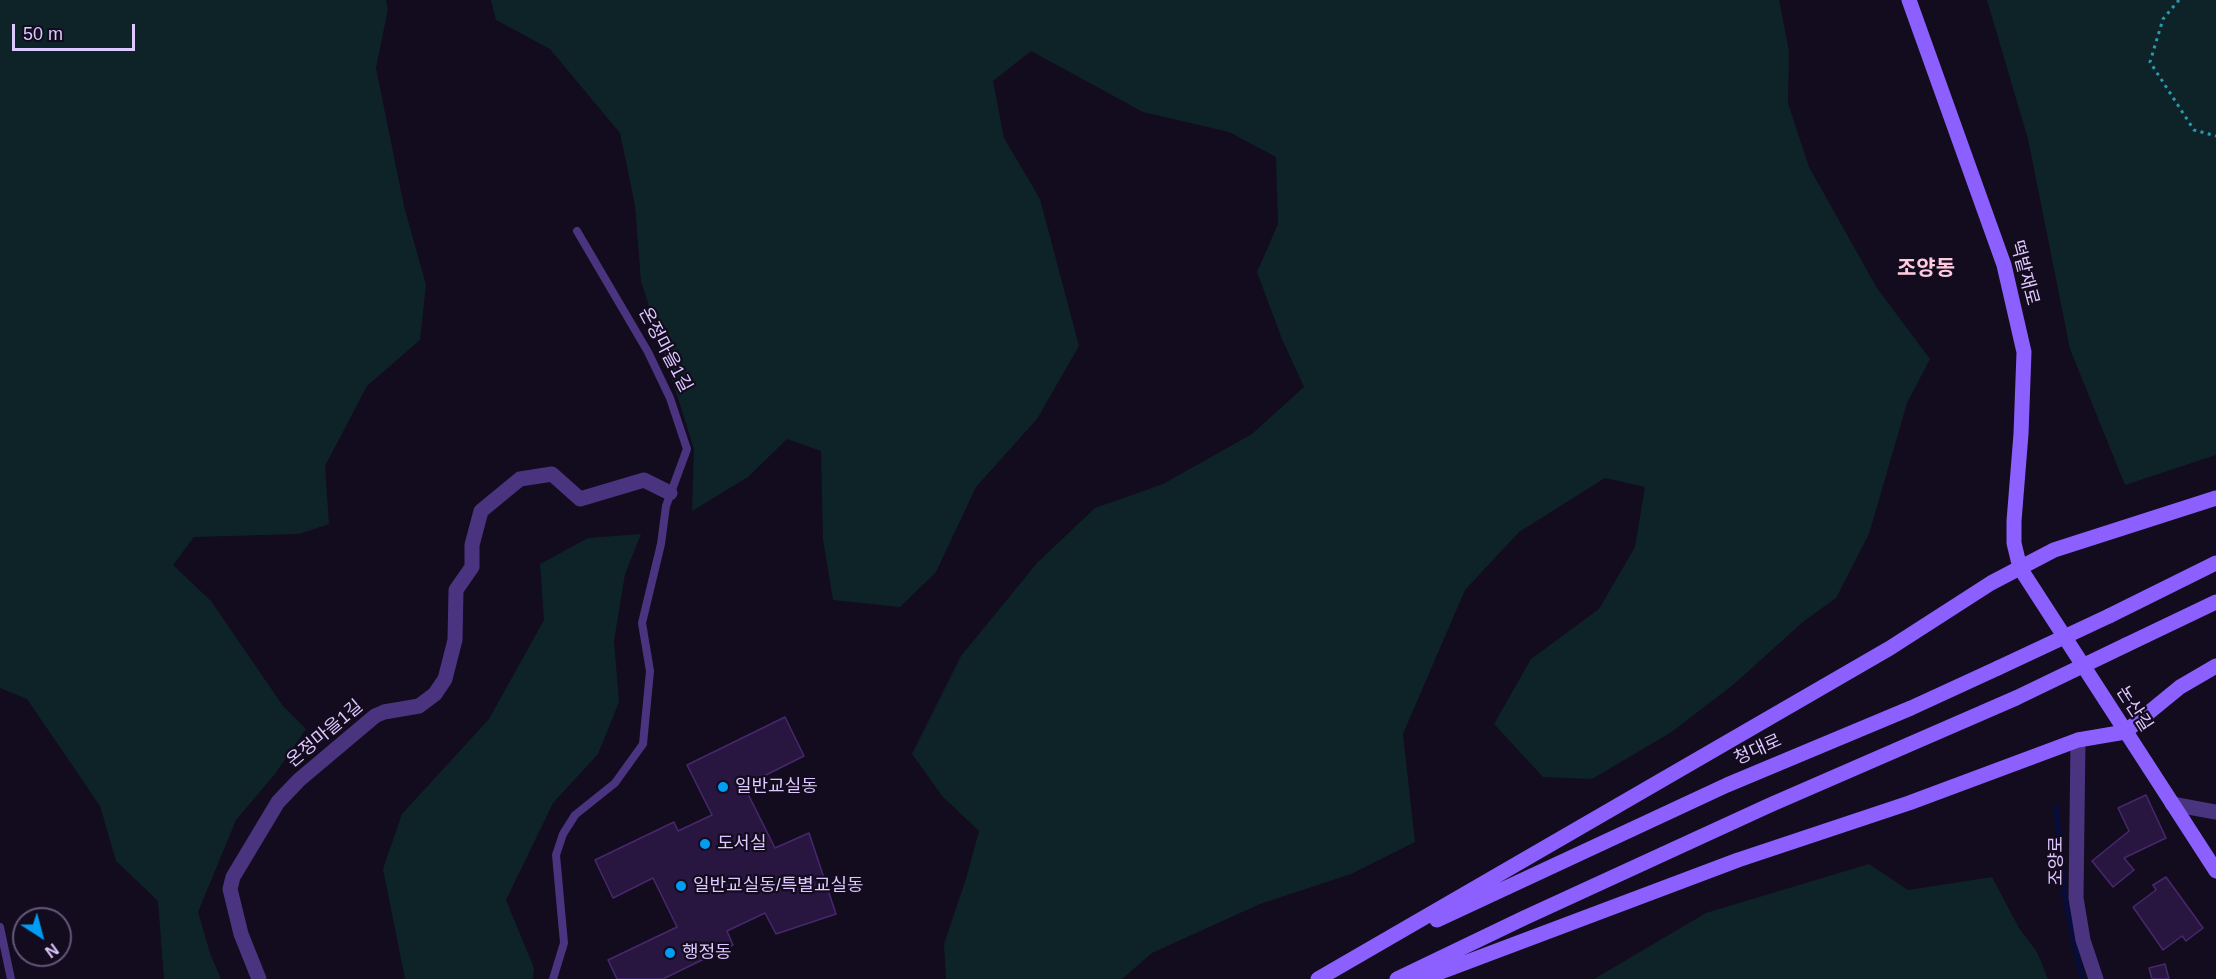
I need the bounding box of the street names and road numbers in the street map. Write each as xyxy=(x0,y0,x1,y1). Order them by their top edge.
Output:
street label: 떡밭재로 xyxy=(2005,238,2043,308)
street label: 온정마을1길 xyxy=(634,304,696,396)
street label: 논산길 xyxy=(2111,682,2157,736)
street label: 온정마을1길 xyxy=(283,696,367,772)
street label: 청대로 xyxy=(1731,730,1785,770)
street label: 조양로 xyxy=(2046,836,2068,886)

